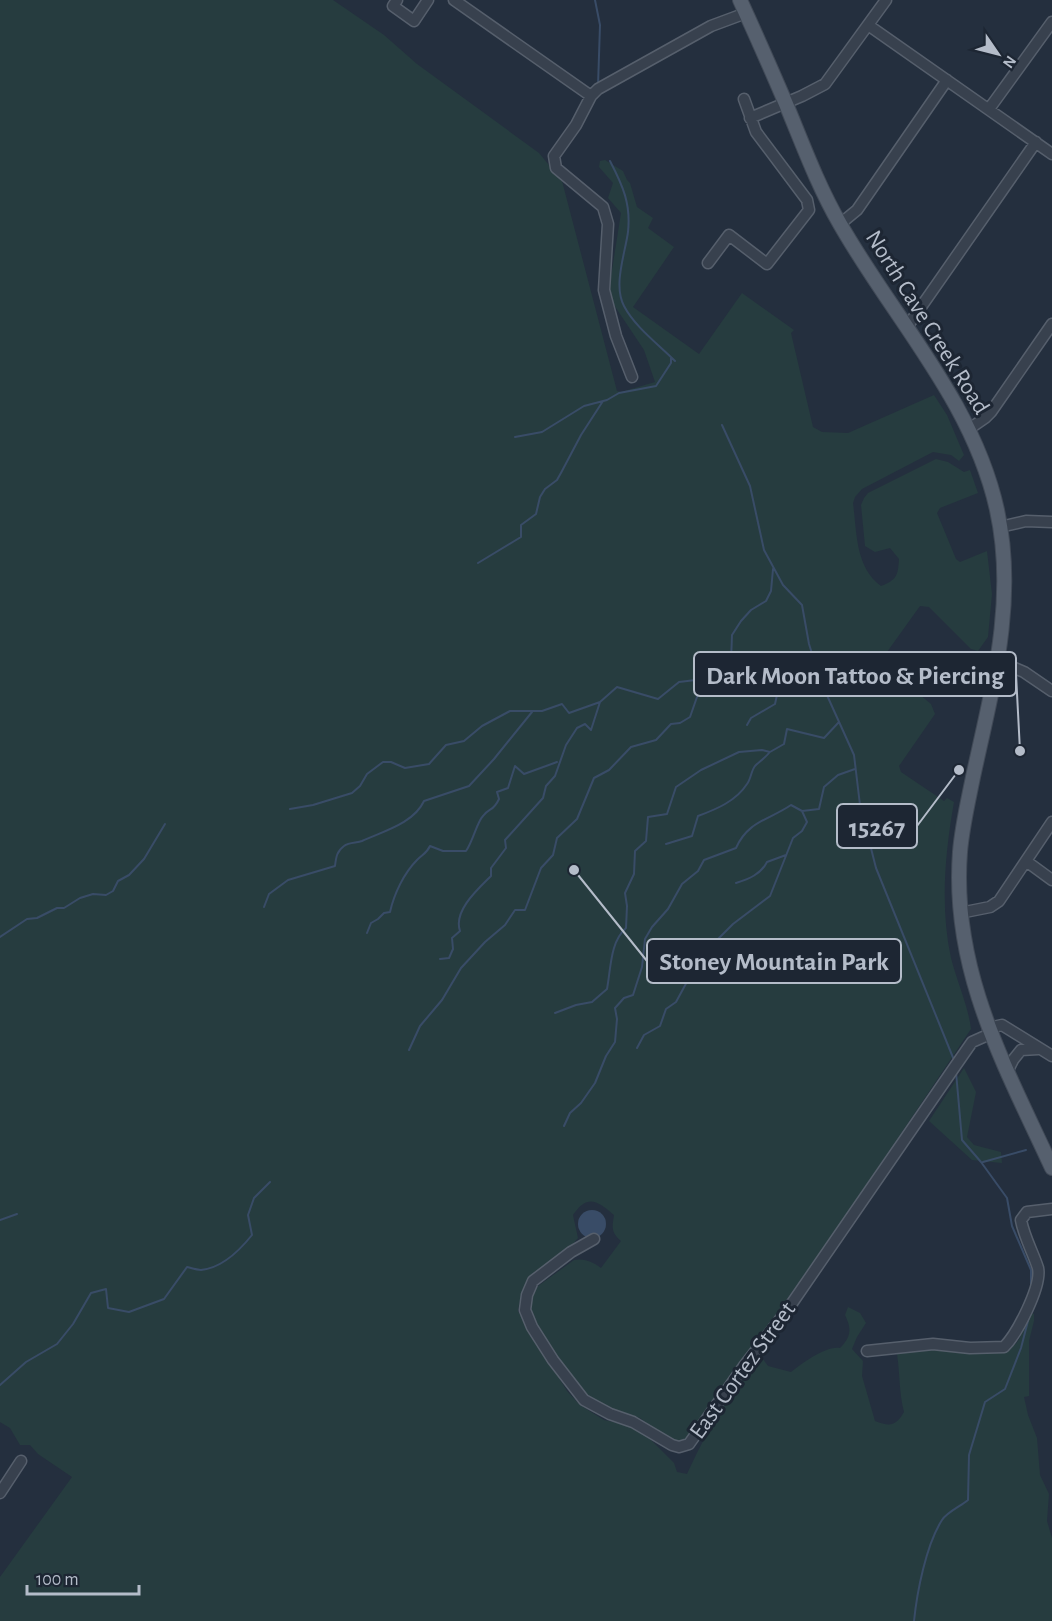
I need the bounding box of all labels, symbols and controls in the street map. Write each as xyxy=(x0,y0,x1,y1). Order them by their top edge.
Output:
north arrow xyxy=(968,24,1028,84)
text: N xyxy=(1000,53,1019,71)
street label: North Cave Creek Road xyxy=(861,226,993,419)
callout: Dark Moon Tattoo & Piercing xyxy=(694,652,1016,696)
text: Dark Moon Tattoo & Piercing xyxy=(706,663,1005,689)
callout: 15267 xyxy=(837,804,917,848)
text: 15267 xyxy=(849,815,905,841)
callout: Stoney Mountain Park xyxy=(647,939,901,983)
text: Stoney Mountain Park xyxy=(659,949,889,975)
street label: East Cortez Street xyxy=(685,1297,801,1443)
scale bar xyxy=(27,1558,140,1596)
text: 100 m xyxy=(36,1571,79,1589)

